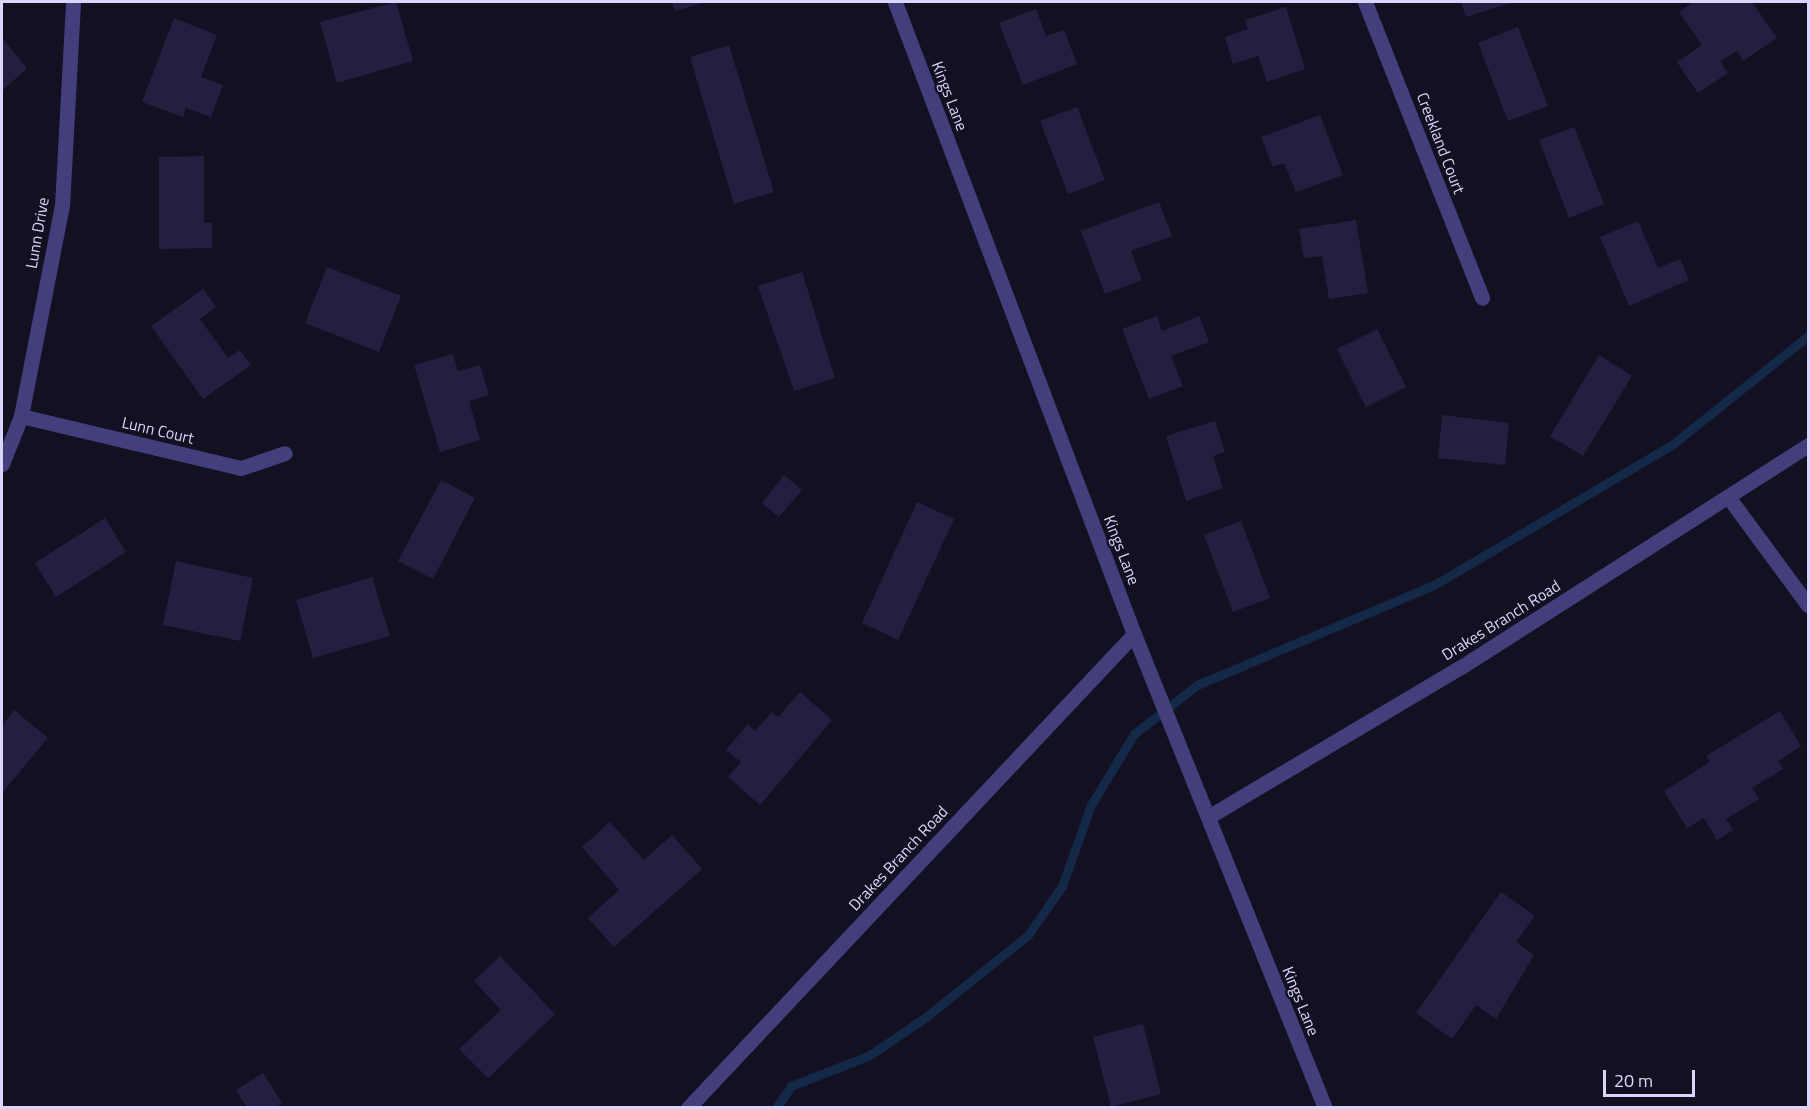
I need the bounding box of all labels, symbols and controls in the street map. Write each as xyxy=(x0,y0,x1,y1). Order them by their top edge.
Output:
street label: Kings Lane xyxy=(928,59,972,133)
street label: Creekland Court xyxy=(1413,90,1469,196)
street label: Lunn Drive xyxy=(21,196,53,270)
street label: Lunn Court xyxy=(120,412,196,448)
street label: Kings Lane xyxy=(1100,513,1144,587)
street label: Drakes Branch Road xyxy=(1438,576,1564,664)
street label: Drakes Branch Road xyxy=(845,802,951,914)
street label: Kings Lane xyxy=(1278,964,1324,1038)
scale bar xyxy=(1606,1058,1698,1096)
text: 20 m xyxy=(1614,1067,1653,1094)

